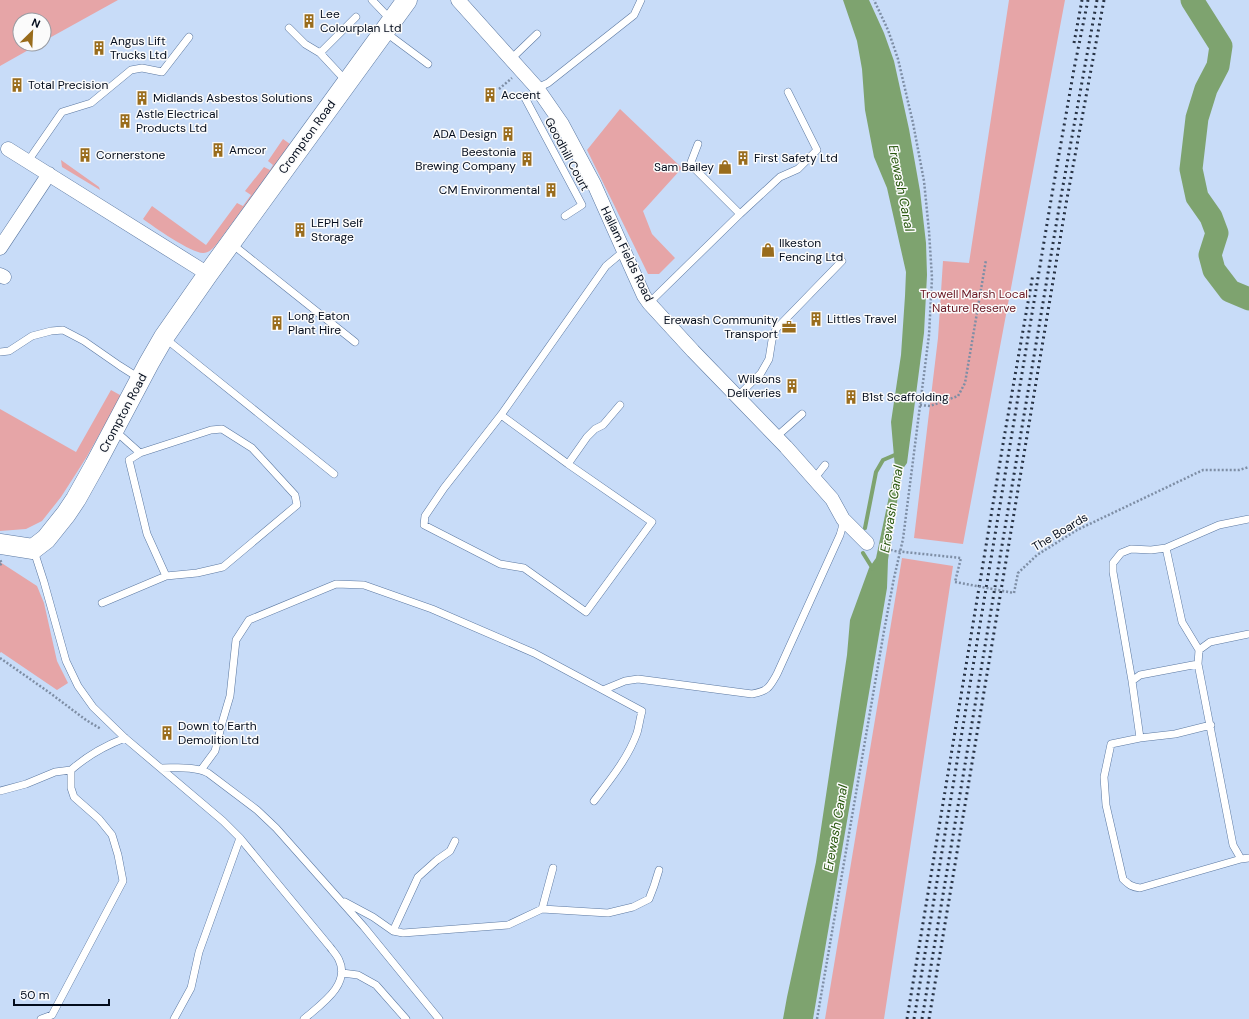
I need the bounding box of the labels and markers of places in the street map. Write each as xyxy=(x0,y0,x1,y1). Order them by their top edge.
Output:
place label: Lee Colourplan Ltd xyxy=(320,6,401,36)
building icon: Lee Colourplan Ltd xyxy=(301,13,317,29)
place label: Angus Lift Trucks Ltd xyxy=(110,33,167,63)
building icon: Angus Lift Trucks Ltd xyxy=(91,40,107,56)
building icon: Total Precision xyxy=(9,77,25,93)
place label: Total Precision xyxy=(28,77,108,93)
building icon: Accent xyxy=(482,87,498,103)
place label: Accent xyxy=(501,87,541,103)
building icon: Midlands Asbestos Solutions xyxy=(134,90,150,106)
place label: Midlands Asbestos Solutions xyxy=(153,90,313,106)
place label: Astle Electrical Products Ltd xyxy=(136,106,218,136)
building icon: Astle Electrical Products Ltd xyxy=(117,113,133,129)
place label: ADA Design xyxy=(433,126,497,142)
building icon: ADA Design xyxy=(500,126,516,142)
building icon: Amcor xyxy=(210,142,226,158)
place label: Amcor xyxy=(229,142,267,158)
place label: Beestonia Brewing Company xyxy=(415,144,516,174)
building icon: Cornerstone xyxy=(77,147,93,163)
place label: Cornerstone xyxy=(96,147,166,163)
building icon: First Safety Ltd xyxy=(735,150,751,166)
place label: First Safety Ltd xyxy=(754,150,838,166)
building icon: Beestonia Brewing Company xyxy=(519,151,535,167)
place label: Sam Bailey xyxy=(654,159,714,175)
shop icon: Sam Bailey xyxy=(717,159,733,175)
place label: CM Environmental xyxy=(439,182,540,198)
building icon: CM Environmental xyxy=(543,182,559,198)
place label: LEPH Self Storage xyxy=(311,215,363,245)
building icon: LEPH Self Storage xyxy=(292,222,308,238)
place label: Ilkeston Fencing Ltd xyxy=(779,235,843,265)
shop icon: Ilkeston Fencing Ltd xyxy=(760,242,776,258)
place label: Long Eaton Plant Hire xyxy=(288,308,350,338)
building icon: Littles Travel xyxy=(808,311,824,327)
place label: Littles Travel xyxy=(827,311,897,327)
place label: Erewash Community Transport xyxy=(664,312,778,342)
building icon: Long Eaton Plant Hire xyxy=(269,315,285,331)
office icon: Erewash Community Transport xyxy=(781,319,797,335)
place label: Wilsons Deliveries xyxy=(727,371,781,401)
building icon: Wilsons Deliveries xyxy=(784,378,800,394)
building icon: B1st Scaffolding xyxy=(843,389,859,405)
place label: B1st Scaffolding xyxy=(862,389,949,405)
place label: Down to Earth Demolition Ltd xyxy=(178,718,259,748)
building icon: Down to Earth Demolition Ltd xyxy=(159,725,175,741)

